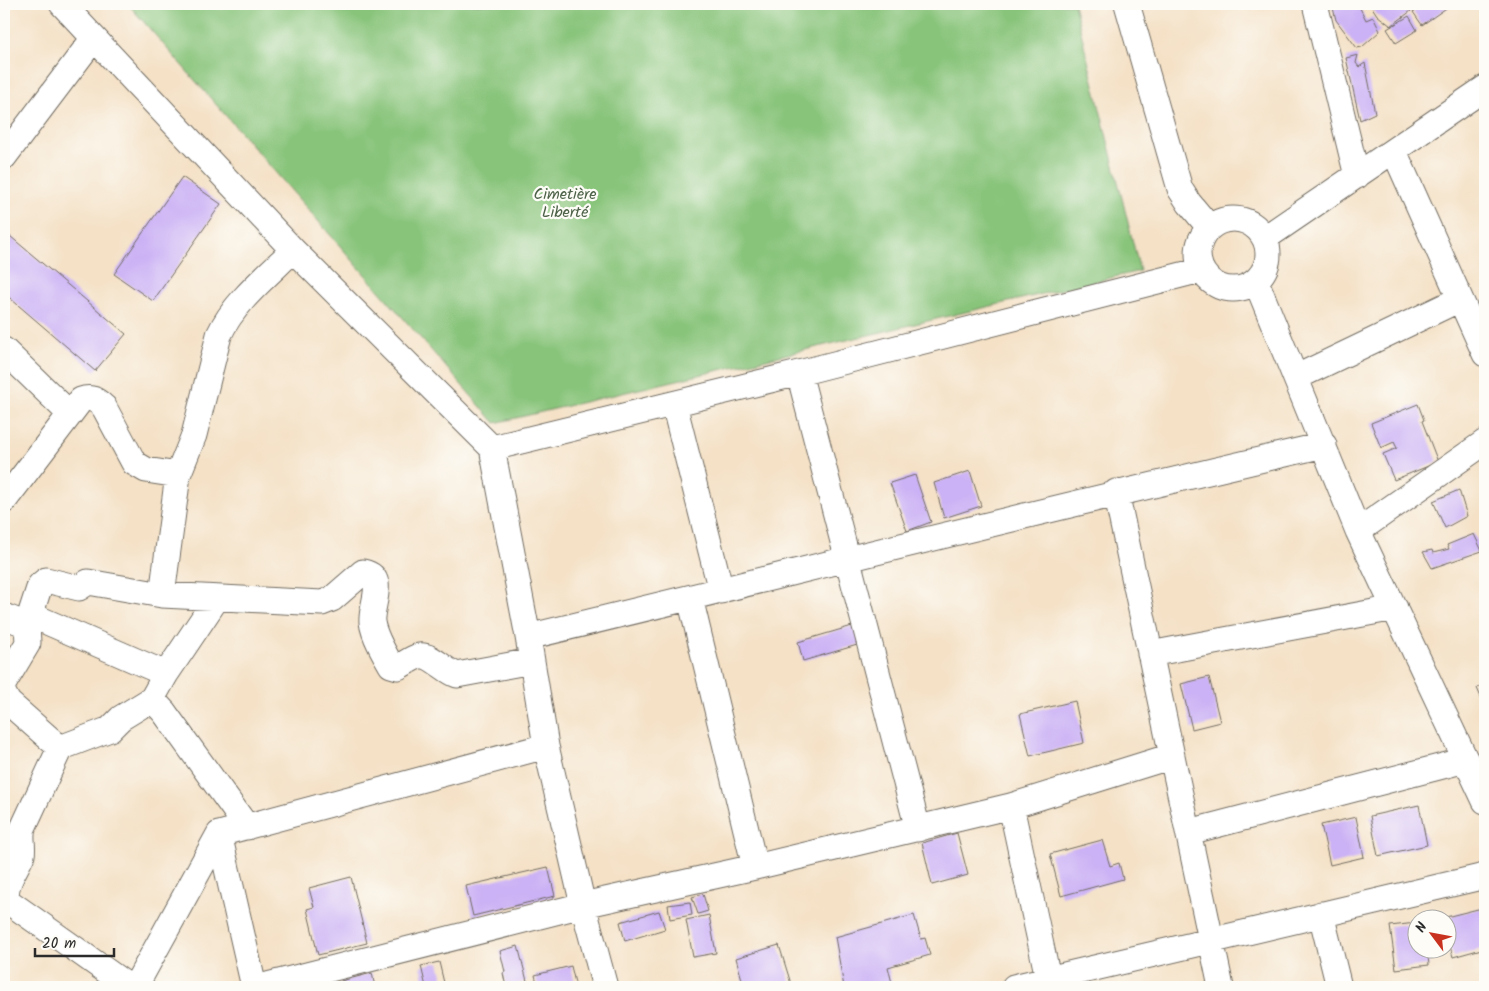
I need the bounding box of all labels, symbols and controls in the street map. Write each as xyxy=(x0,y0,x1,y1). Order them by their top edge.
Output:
park label: Cimetière Liberté xyxy=(534,182,596,225)
north arrow xyxy=(1406,908,1456,958)
text: N xyxy=(1410,918,1434,937)
scale bar xyxy=(35,926,114,958)
text: 20 m xyxy=(42,932,76,956)

